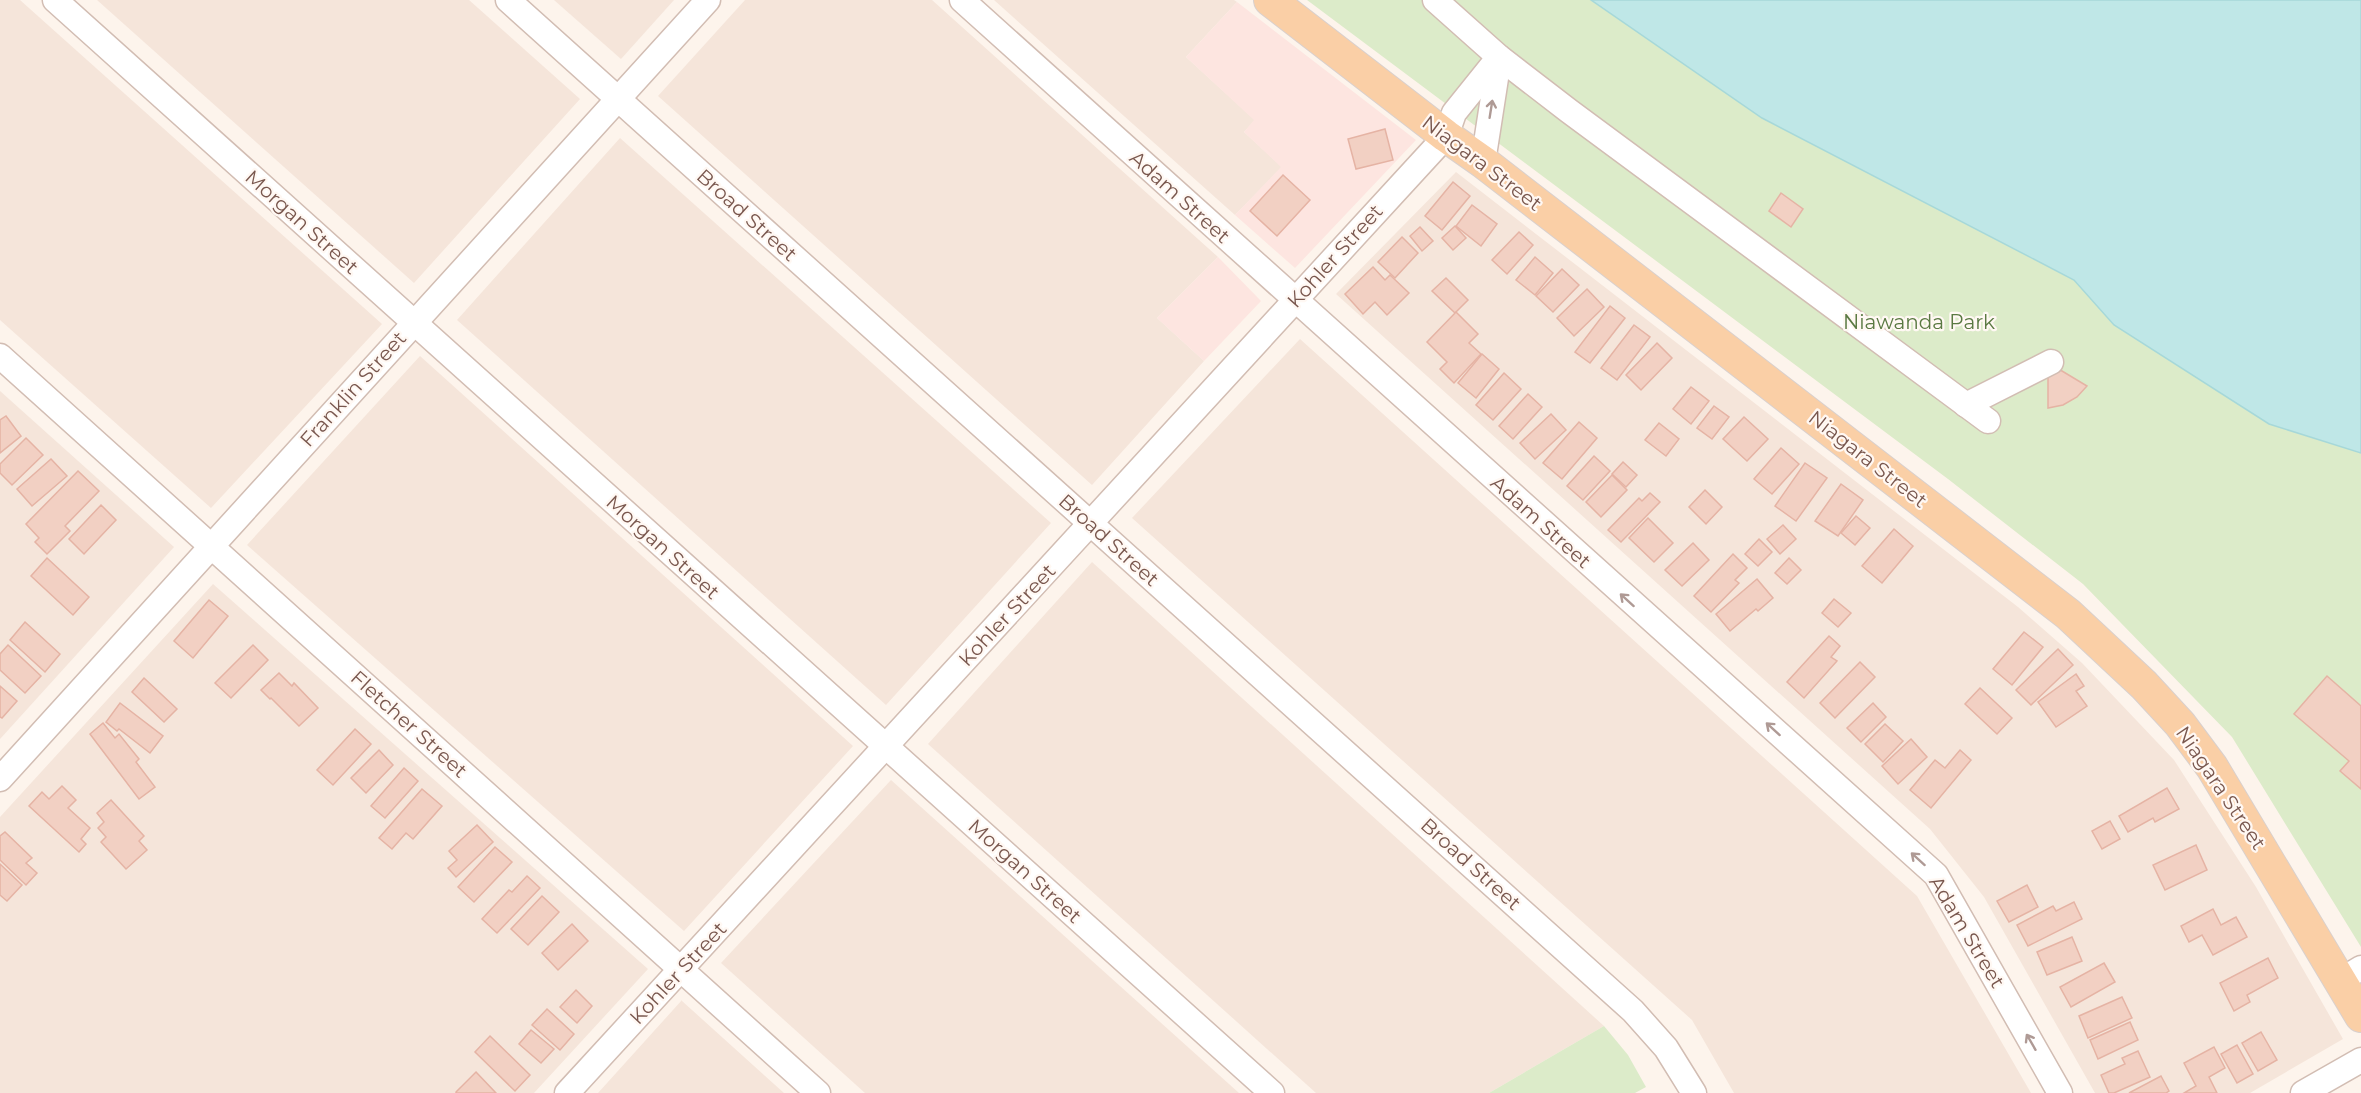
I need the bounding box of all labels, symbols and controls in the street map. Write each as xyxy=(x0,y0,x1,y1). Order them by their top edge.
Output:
one-way arrow xyxy=(1486,100,1497,119)
street label: Niagara Street xyxy=(1417,110,1547,216)
street label: Adam Street xyxy=(1125,146,1235,248)
street label: Broad Street xyxy=(692,164,802,266)
street label: Morgan Street xyxy=(240,165,364,279)
street label: Kohler Street xyxy=(1282,199,1388,313)
park label: Niawanda Park xyxy=(1843,310,1995,334)
street label: Franklin Street xyxy=(295,326,411,452)
street label: Niagara Street xyxy=(1804,405,1932,513)
street label: Adam Street xyxy=(1486,471,1596,573)
street label: Broad Street xyxy=(1054,489,1164,591)
street label: Morgan Street xyxy=(601,490,725,604)
street label: Kohler Street xyxy=(954,559,1060,671)
one-way arrow xyxy=(1620,593,1635,607)
street label: Fletcher Street xyxy=(346,665,472,783)
one-way arrow xyxy=(1766,722,1781,736)
street label: Niagara Street xyxy=(2171,722,2271,854)
street label: Broad Street xyxy=(1416,813,1526,915)
street label: Morgan Street xyxy=(963,814,1087,928)
one-way arrow xyxy=(1911,852,1926,866)
street label: Adam Street xyxy=(1924,872,2010,992)
street label: Kohler Street xyxy=(625,917,731,1029)
one-way arrow xyxy=(2025,1034,2037,1051)

